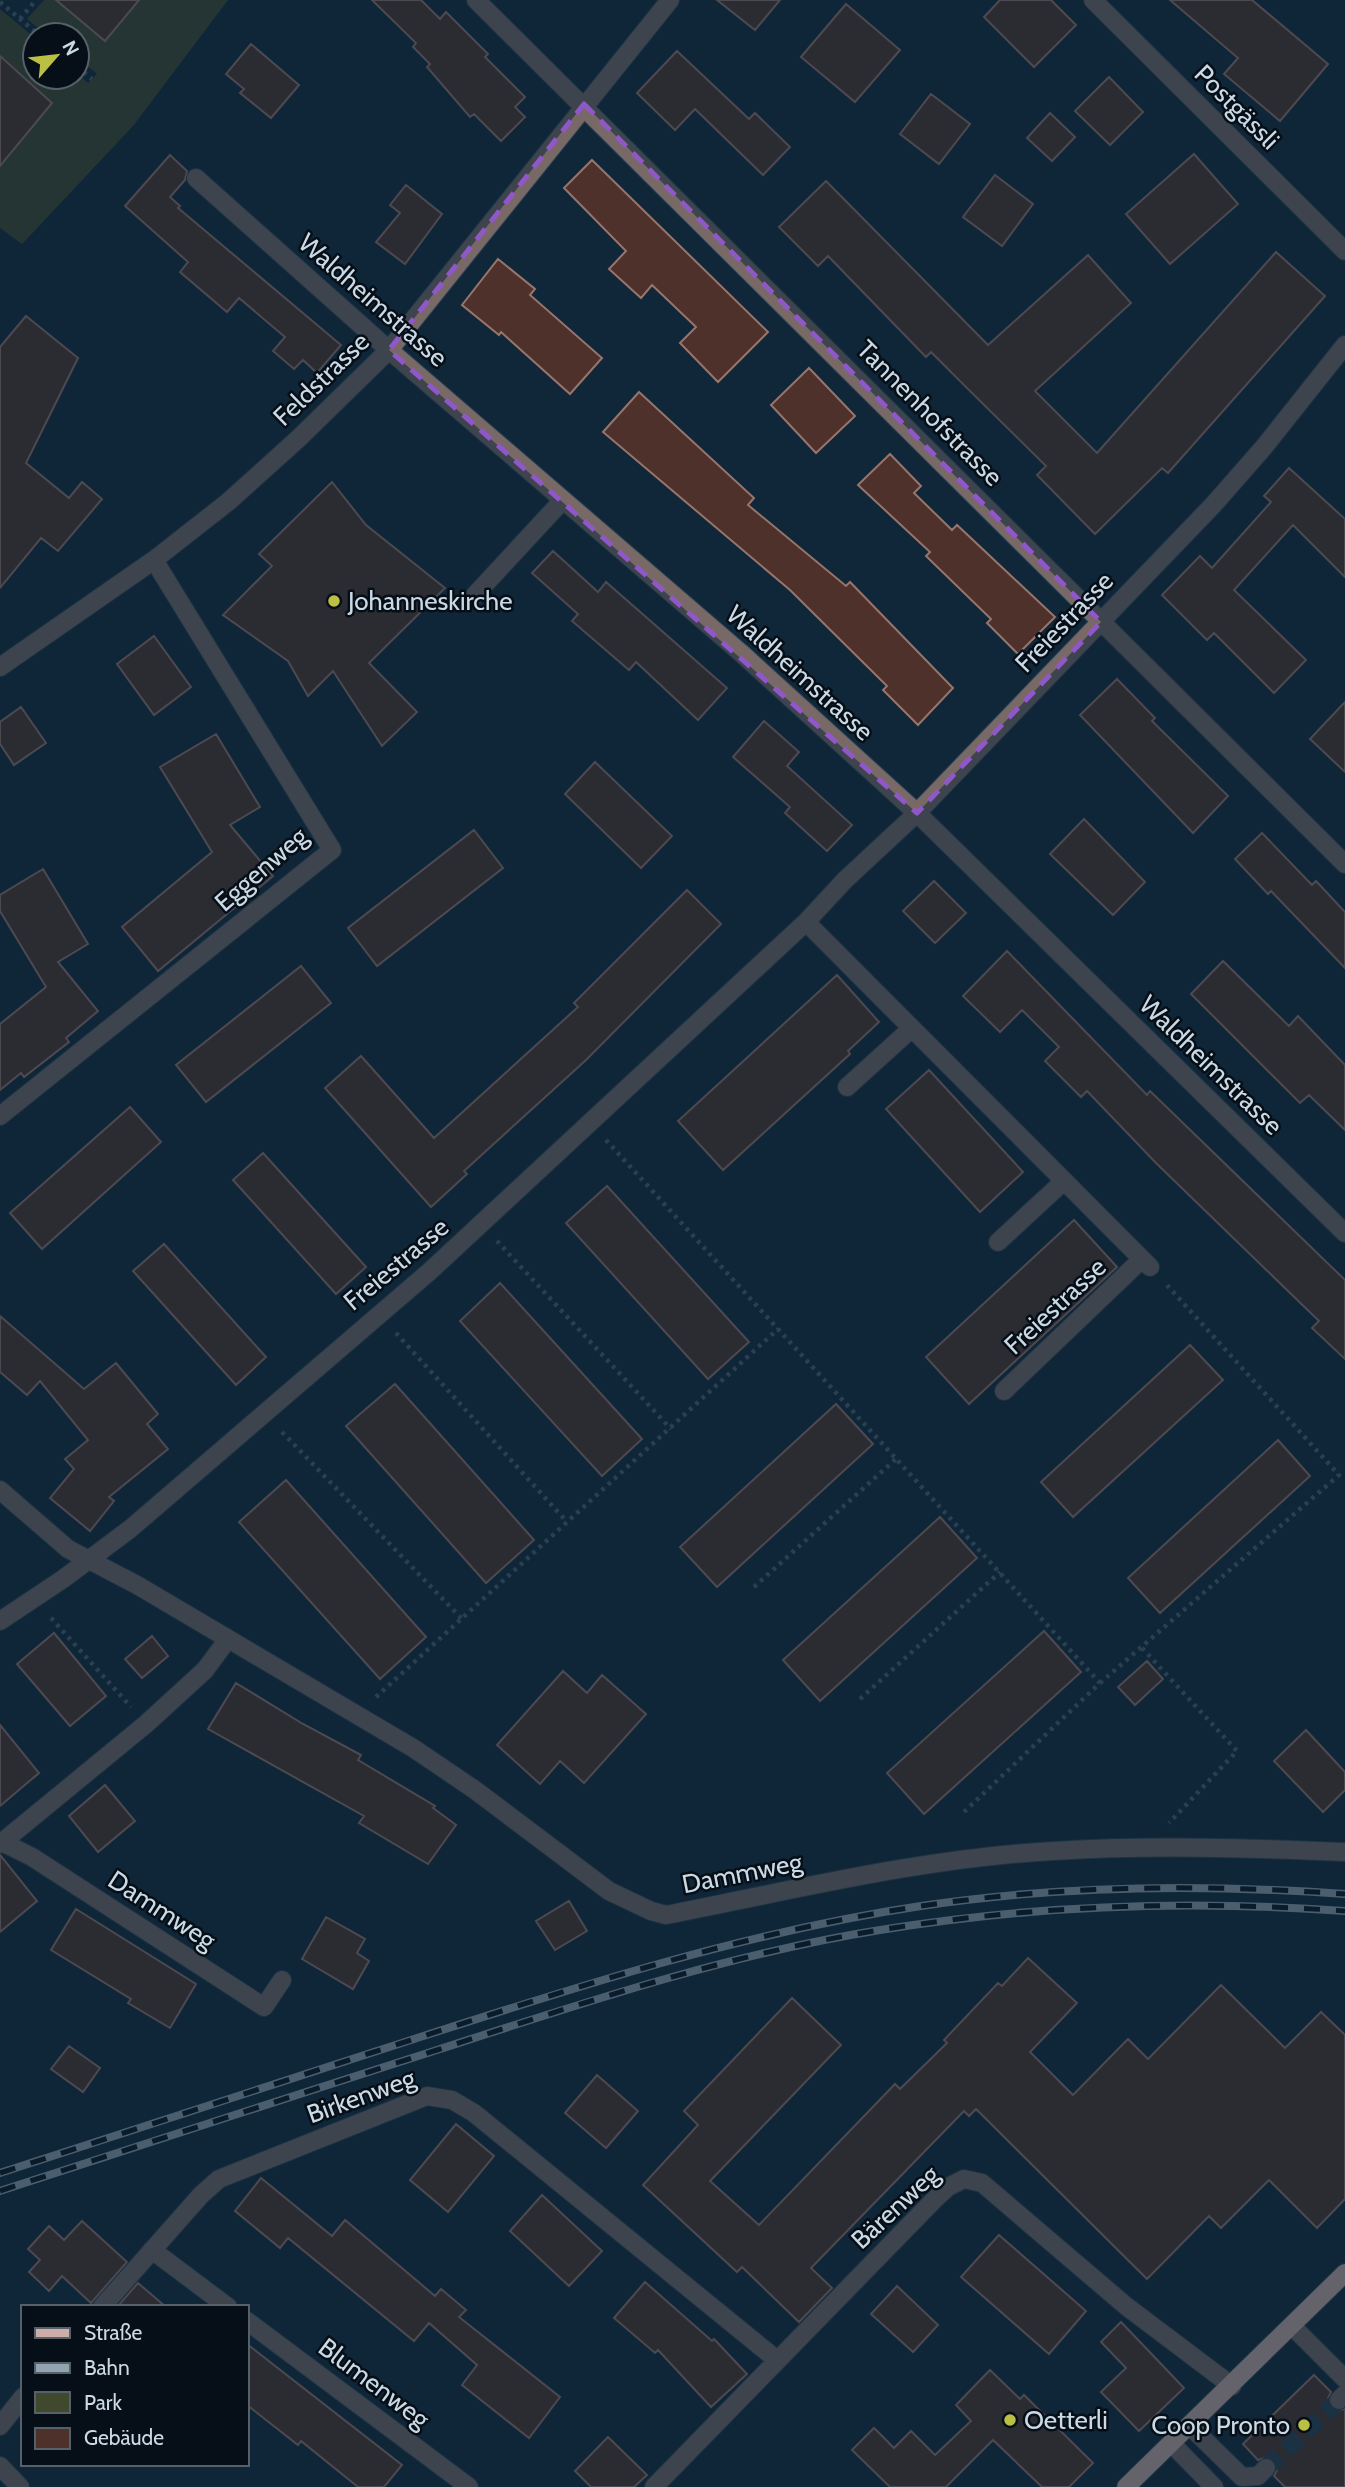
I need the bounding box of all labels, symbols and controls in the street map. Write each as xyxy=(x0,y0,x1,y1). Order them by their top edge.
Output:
north arrow xyxy=(21,21,91,91)
text: N xyxy=(57,37,84,60)
street label: Postgässli xyxy=(1188,58,1286,156)
street label: Waldheimstrasse xyxy=(292,227,454,373)
street label: Feldstrasse xyxy=(266,325,376,433)
street label: Tannenhofstrasse xyxy=(850,333,1010,493)
street label: Freiestrasse xyxy=(1008,565,1120,679)
place label: Johanneskirche xyxy=(347,585,513,617)
marker: Johanneskirche xyxy=(326,593,342,609)
street label: Waldheimstrasse xyxy=(720,599,880,747)
street label: Eggenweg xyxy=(208,819,315,918)
street label: Waldheimstrasse xyxy=(1133,989,1289,1141)
street label: Freiestrasse xyxy=(337,1211,455,1317)
street label: Freiestrasse xyxy=(998,1251,1112,1361)
street label: Dammweg xyxy=(679,1845,806,1900)
street label: Dammweg xyxy=(102,1863,223,1957)
street label: Birkenweg xyxy=(303,2061,420,2130)
street label: Bärenweg xyxy=(844,2158,946,2256)
legend xyxy=(21,2305,248,2466)
text: Straße xyxy=(84,2320,143,2345)
street label: Blumenweg xyxy=(312,2331,437,2436)
text: Bahn xyxy=(84,2355,130,2380)
text: Park xyxy=(84,2390,122,2415)
place label: Oetterli xyxy=(1024,2404,1108,2436)
place label: Coop Pronto xyxy=(1151,2409,1290,2441)
marker: Oetterli xyxy=(1002,2412,1018,2428)
marker: Coop Pronto xyxy=(1296,2417,1312,2433)
text: Gebäude xyxy=(84,2425,164,2450)

